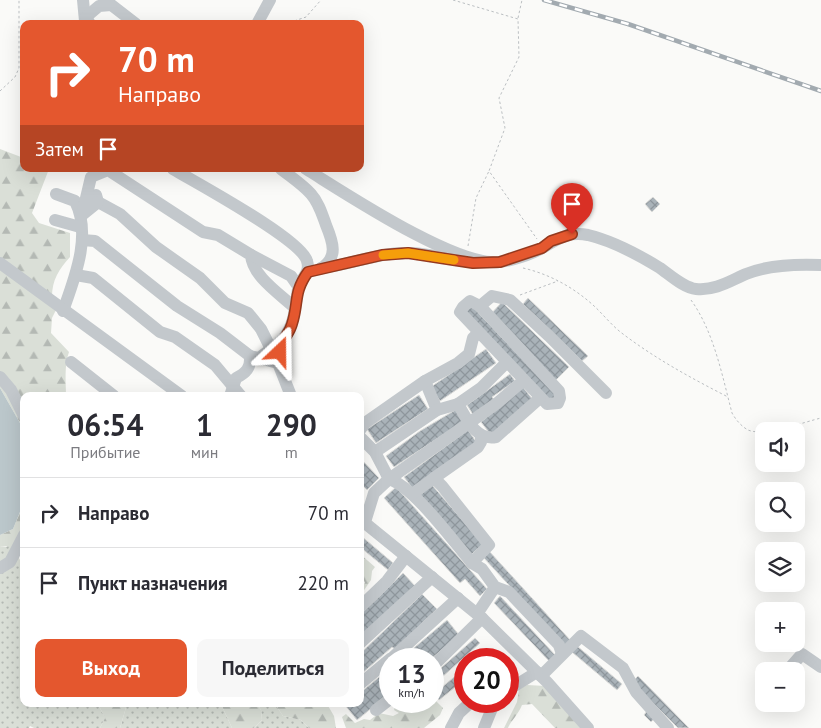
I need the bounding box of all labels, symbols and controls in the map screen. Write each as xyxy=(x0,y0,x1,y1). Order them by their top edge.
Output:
text: 70 m xyxy=(118,36,195,82)
icon: right xyxy=(35,40,100,105)
text: Направо xyxy=(118,80,201,108)
icon: arrive xyxy=(94,135,122,163)
text: Затем xyxy=(35,137,84,161)
pin xyxy=(551,183,593,234)
icon: arrive xyxy=(558,190,586,218)
position arrow xyxy=(253,325,305,377)
text: 06:54 xyxy=(67,405,143,444)
text: 1 xyxy=(196,405,213,444)
text: 290 xyxy=(266,405,317,444)
map controls xyxy=(755,422,805,712)
button: sound xyxy=(755,422,805,472)
text: Прибытие xyxy=(70,442,141,462)
text: мин xyxy=(191,442,218,462)
text: m xyxy=(285,442,298,462)
button: search xyxy=(755,482,805,532)
icon: right xyxy=(35,499,63,527)
text: Направо xyxy=(78,501,149,525)
text: 70 m xyxy=(308,501,349,525)
button: layers xyxy=(755,542,805,592)
icon: arrive xyxy=(35,569,63,597)
text: Пункт назначения xyxy=(78,571,228,595)
text: 220 m xyxy=(297,571,349,595)
button: + xyxy=(755,602,805,652)
button: Выход xyxy=(35,639,187,697)
button: Поделиться xyxy=(197,639,349,697)
speed limit sign: 20 xyxy=(454,648,519,713)
text: 13 xyxy=(397,658,426,690)
button: − xyxy=(755,662,805,712)
text: km/h xyxy=(398,685,425,700)

